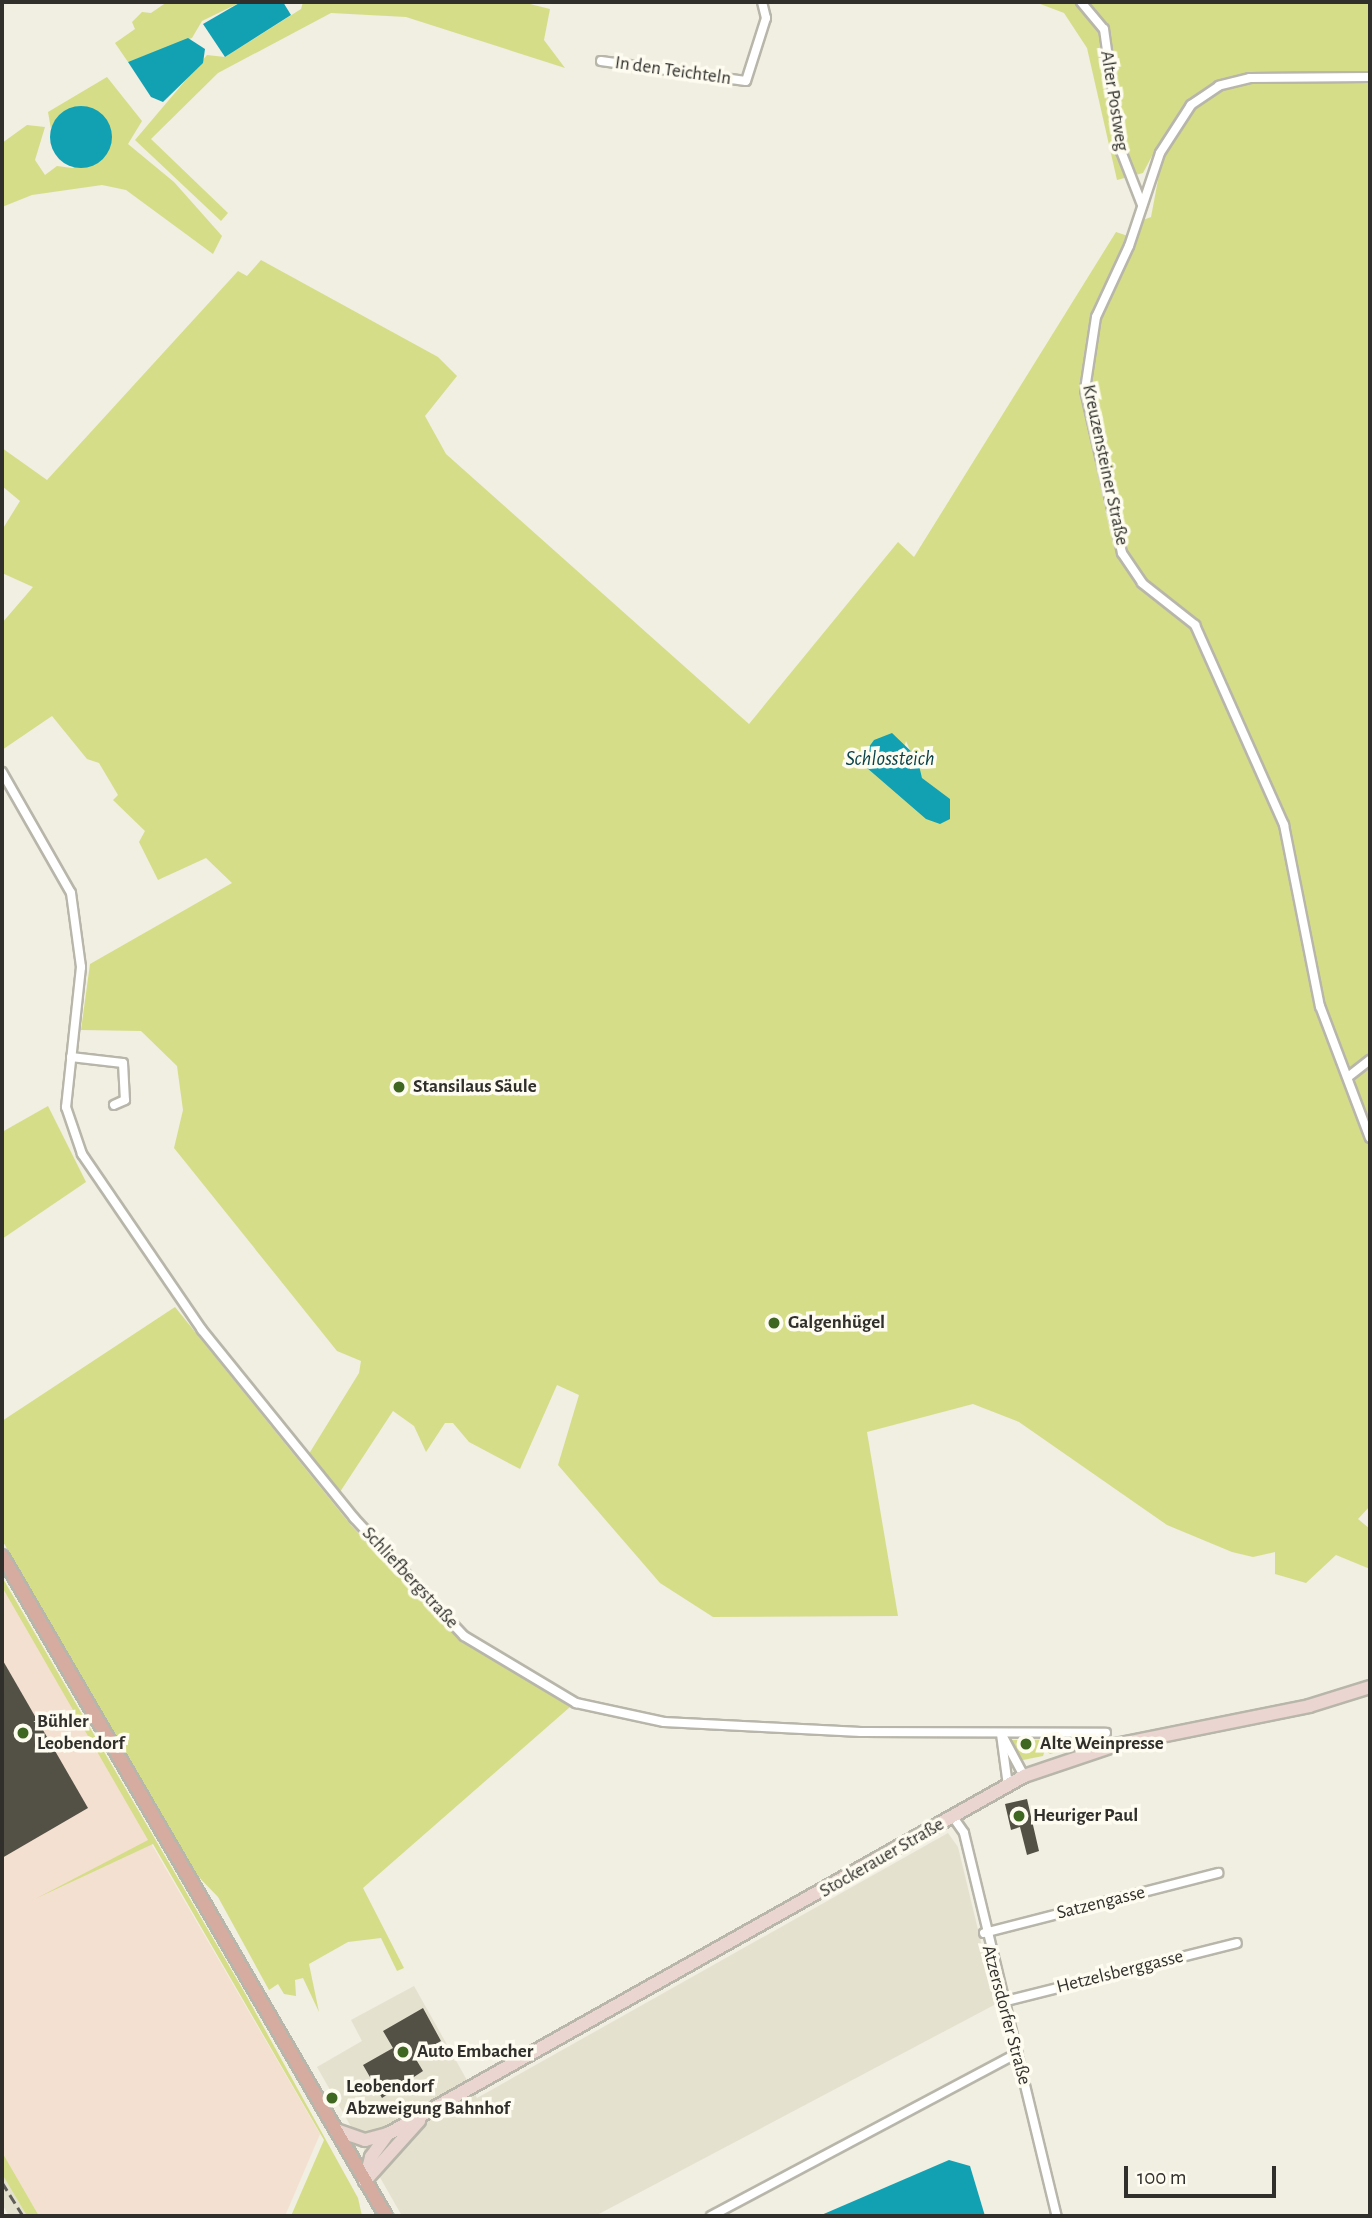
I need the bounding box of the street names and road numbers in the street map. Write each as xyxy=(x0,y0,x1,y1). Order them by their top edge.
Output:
street label: Alter Postweg xyxy=(1095,49,1133,153)
street label: In den Teichteln xyxy=(613,52,733,90)
street label: Kreuzensteiner Straße xyxy=(1077,382,1133,548)
street label: Schliefbergstraße xyxy=(357,1522,463,1634)
street label: Stockerauer Straße xyxy=(816,1813,948,1903)
street label: Satzengasse xyxy=(1055,1881,1147,1925)
street label: Atzersdorfer Straße xyxy=(976,1943,1036,2087)
street label: Hetzelsberggasse xyxy=(1054,1945,1186,1999)

